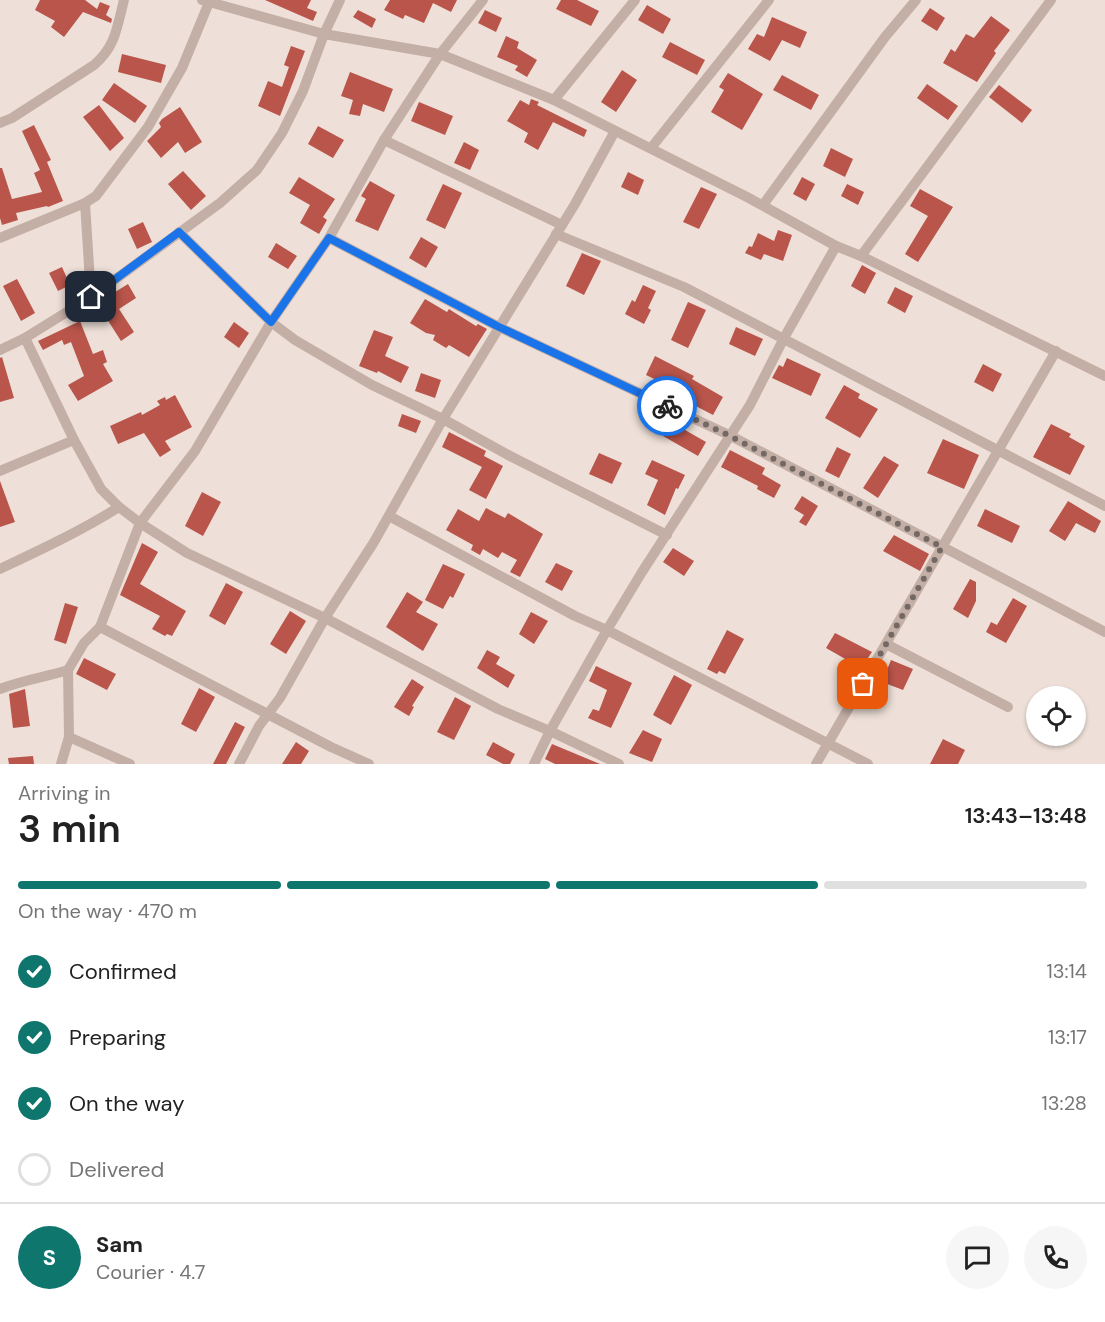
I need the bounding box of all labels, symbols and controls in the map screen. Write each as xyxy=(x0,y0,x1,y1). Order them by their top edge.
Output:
pin xyxy=(65,271,116,322)
icon: home xyxy=(74,280,107,313)
courier xyxy=(637,376,697,436)
icon: bike xyxy=(651,390,684,423)
pin xyxy=(837,658,888,709)
icon: bag xyxy=(846,667,879,700)
map controls xyxy=(1026,686,1086,746)
button: locate xyxy=(1026,686,1086,746)
text: Arriving in xyxy=(18,780,110,806)
text: 13:43–13:48 xyxy=(965,801,1087,830)
text: 3 min xyxy=(18,803,121,854)
text: On the way · 470 m xyxy=(18,898,197,924)
icon: check xyxy=(18,955,51,988)
text: Confirmed xyxy=(69,957,177,986)
text: 13:14 xyxy=(1047,958,1087,984)
icon: check xyxy=(18,1021,51,1054)
text: Preparing xyxy=(69,1023,166,1052)
text: 13:17 xyxy=(1048,1024,1087,1050)
icon: check xyxy=(18,1087,51,1120)
text: On the way xyxy=(69,1089,184,1118)
text: 13:28 xyxy=(1042,1090,1087,1116)
text: Delivered xyxy=(69,1155,164,1184)
button: chat xyxy=(946,1226,1009,1289)
button: phone xyxy=(1024,1226,1087,1289)
text: Sam xyxy=(96,1230,143,1259)
text: S xyxy=(43,1243,56,1272)
text: Courier · 4.7 xyxy=(96,1259,205,1285)

